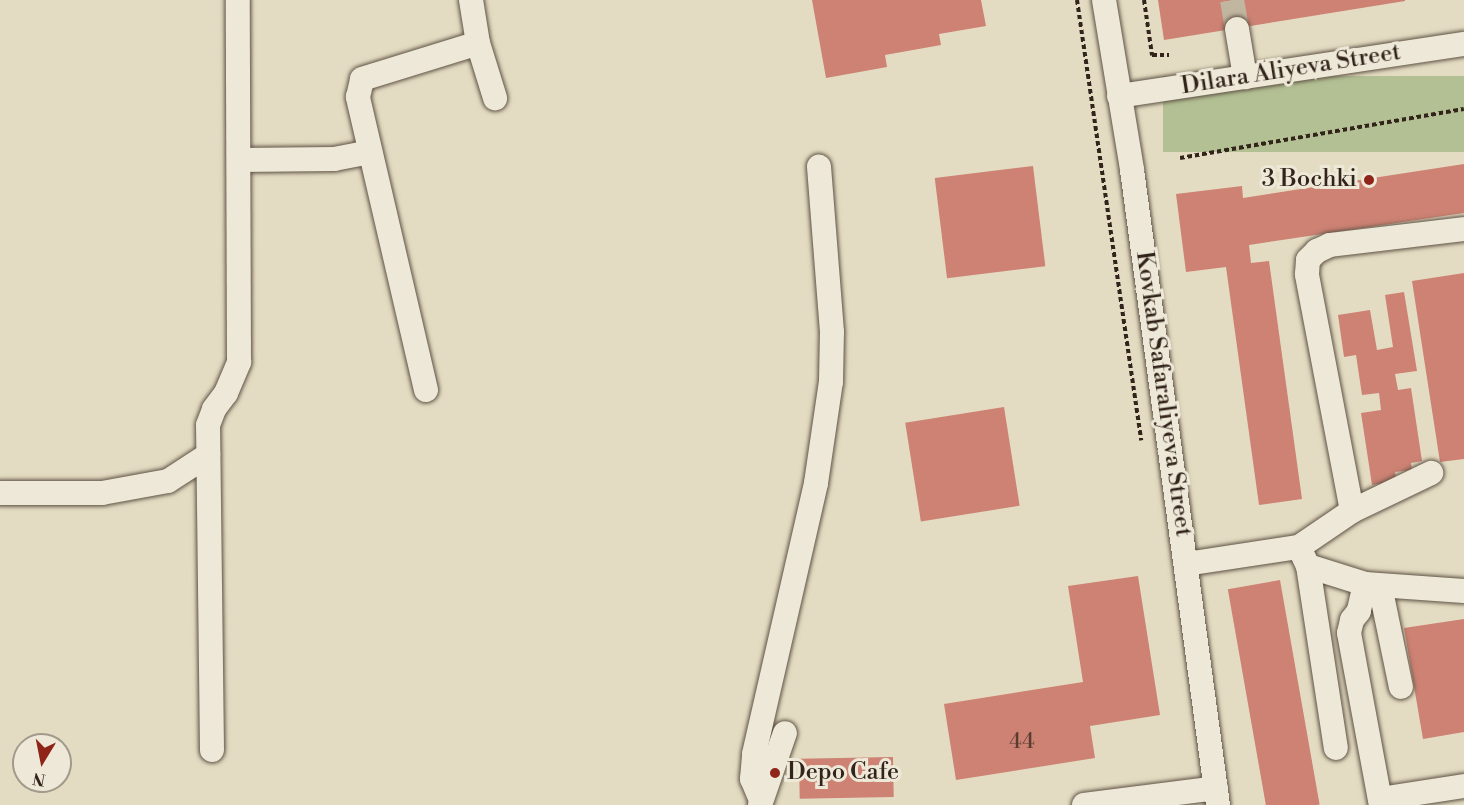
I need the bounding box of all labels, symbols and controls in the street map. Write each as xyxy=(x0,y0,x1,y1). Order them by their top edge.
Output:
street label: Dilara Aliyeva Street xyxy=(1179,38,1403,102)
place label: 3 Bochki xyxy=(1262,166,1357,194)
marker: 3 Bochki xyxy=(1362,173,1376,187)
street label: Kovkab Safaraliyeva Street xyxy=(1129,249,1197,539)
house number: 44 xyxy=(1009,729,1035,755)
north arrow xyxy=(12,733,72,793)
place label: Depo Cafe xyxy=(787,759,899,787)
marker: Depo Cafe xyxy=(768,766,782,780)
text: N xyxy=(31,768,47,790)

